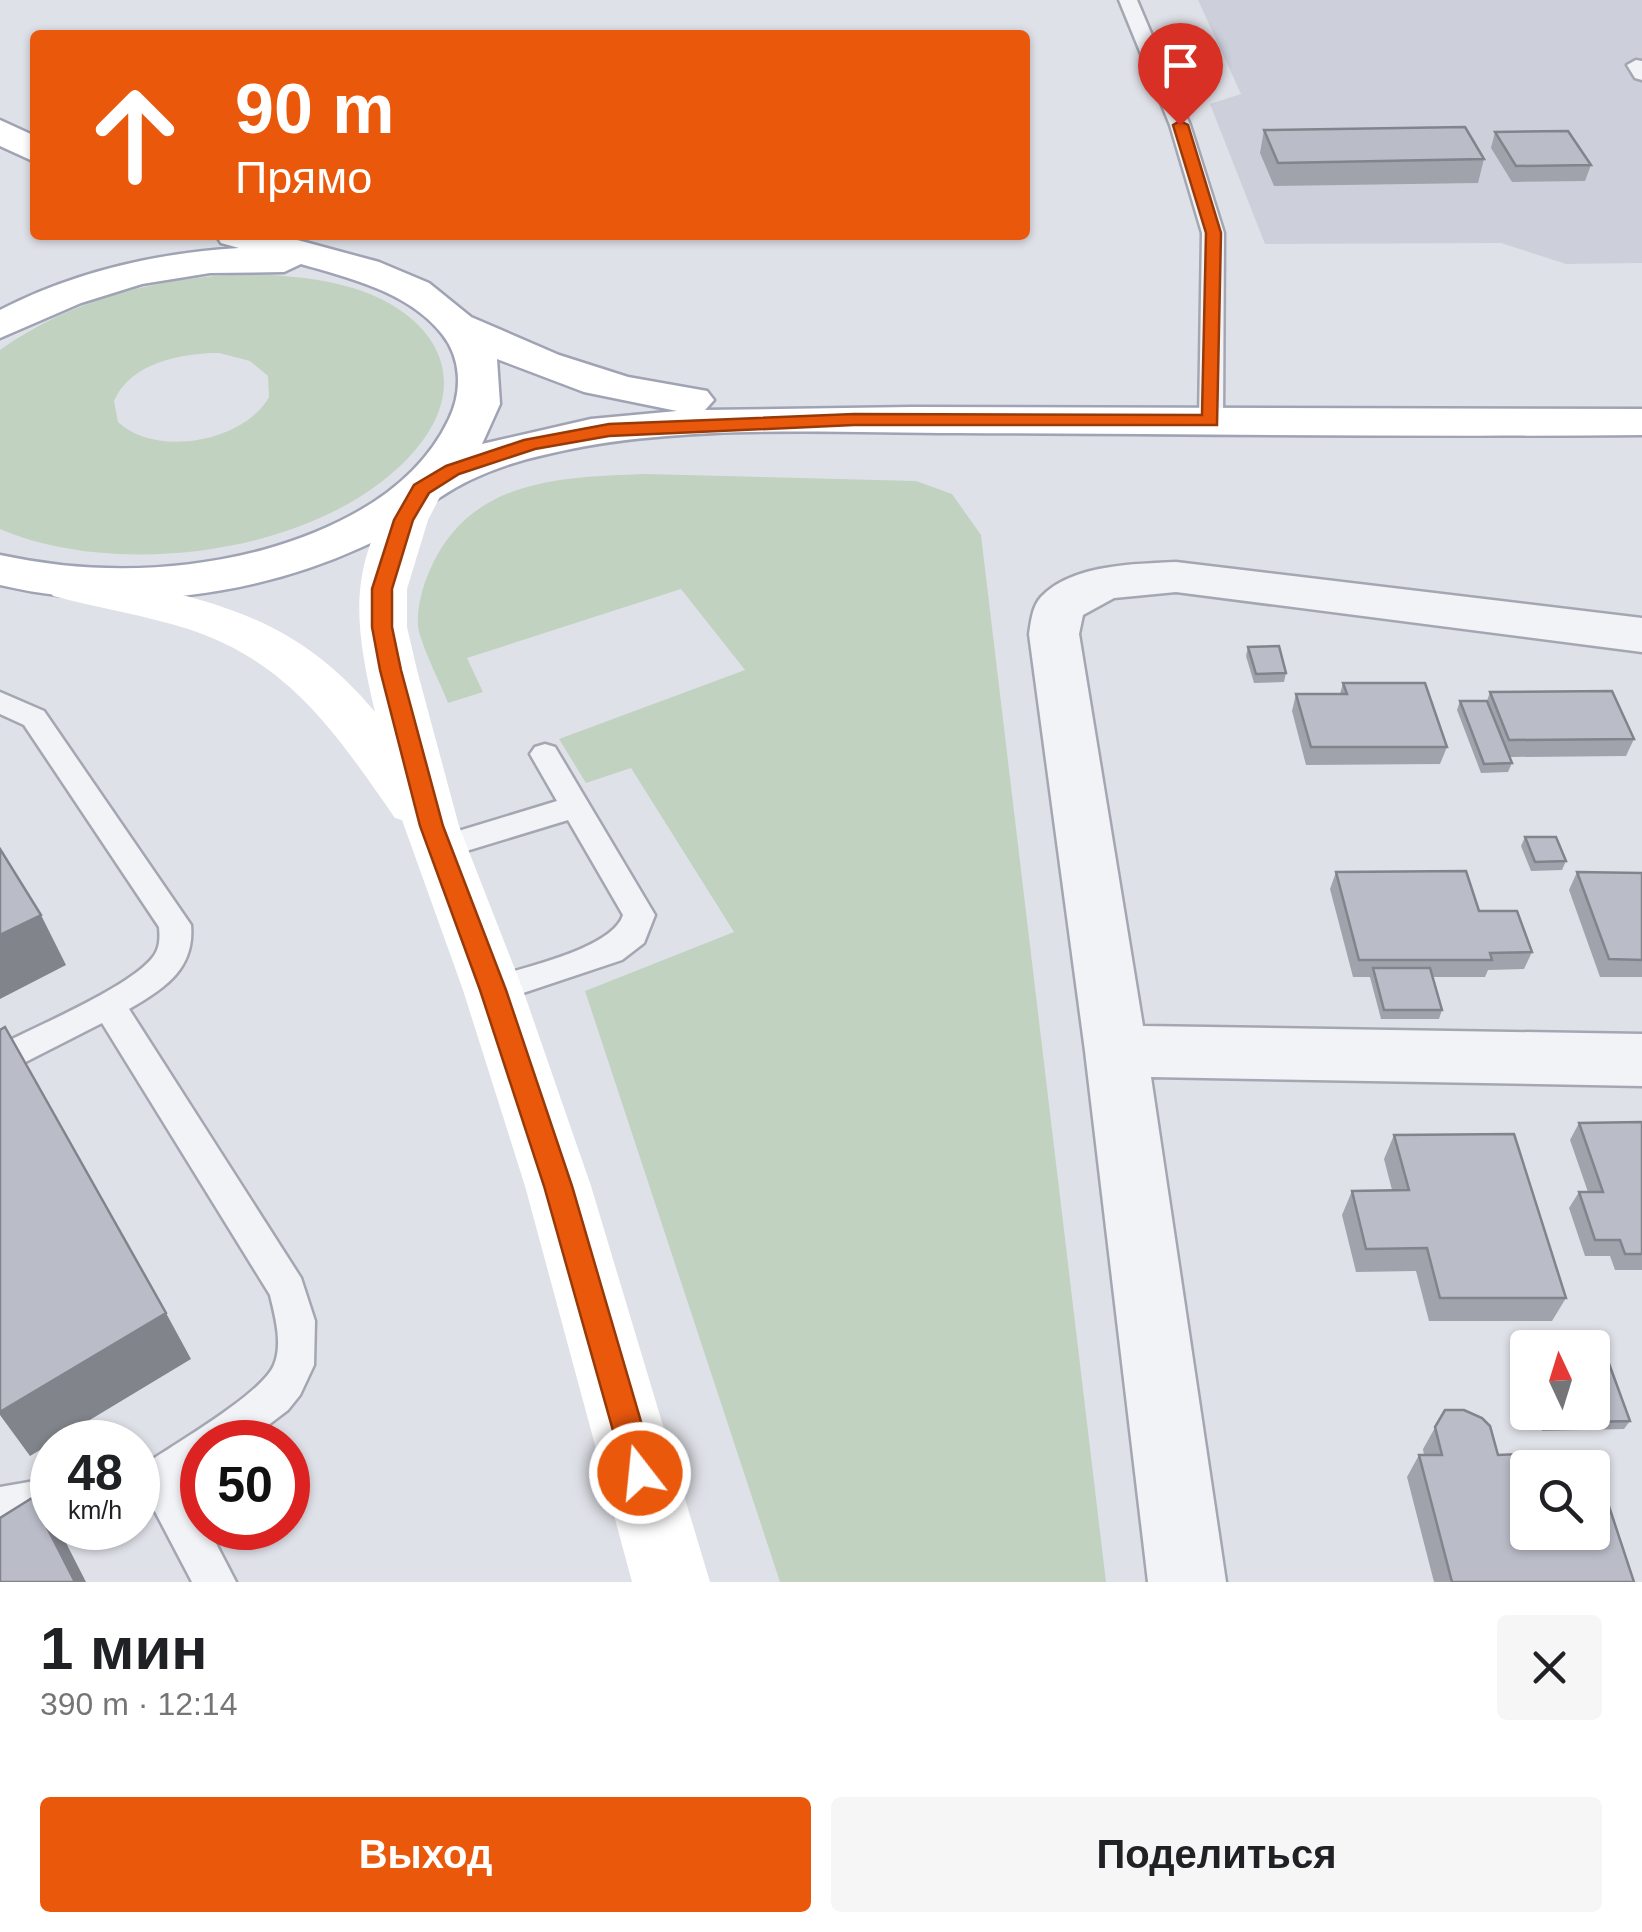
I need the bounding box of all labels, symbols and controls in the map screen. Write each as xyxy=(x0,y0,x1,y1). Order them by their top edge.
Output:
pin xyxy=(1138,23,1223,126)
icon: arrive xyxy=(1153,38,1208,93)
icon: ahead xyxy=(70,70,200,200)
text: 90 m xyxy=(235,70,395,148)
text: Прямо xyxy=(235,152,372,203)
north arrow xyxy=(1510,1330,1610,1430)
map controls xyxy=(1510,1330,1610,1550)
speed limit sign: 50 xyxy=(180,1420,310,1550)
position arrow xyxy=(588,1421,692,1525)
text: 48 xyxy=(67,1445,123,1501)
button: search xyxy=(1510,1450,1610,1550)
text: km/h xyxy=(68,1496,122,1524)
text: 1 мин xyxy=(40,1615,208,1682)
button: close xyxy=(1497,1615,1602,1720)
text: 390 m · 12:14 xyxy=(40,1686,237,1722)
button: Выход xyxy=(40,1797,811,1912)
button: Поделиться xyxy=(831,1797,1602,1912)

